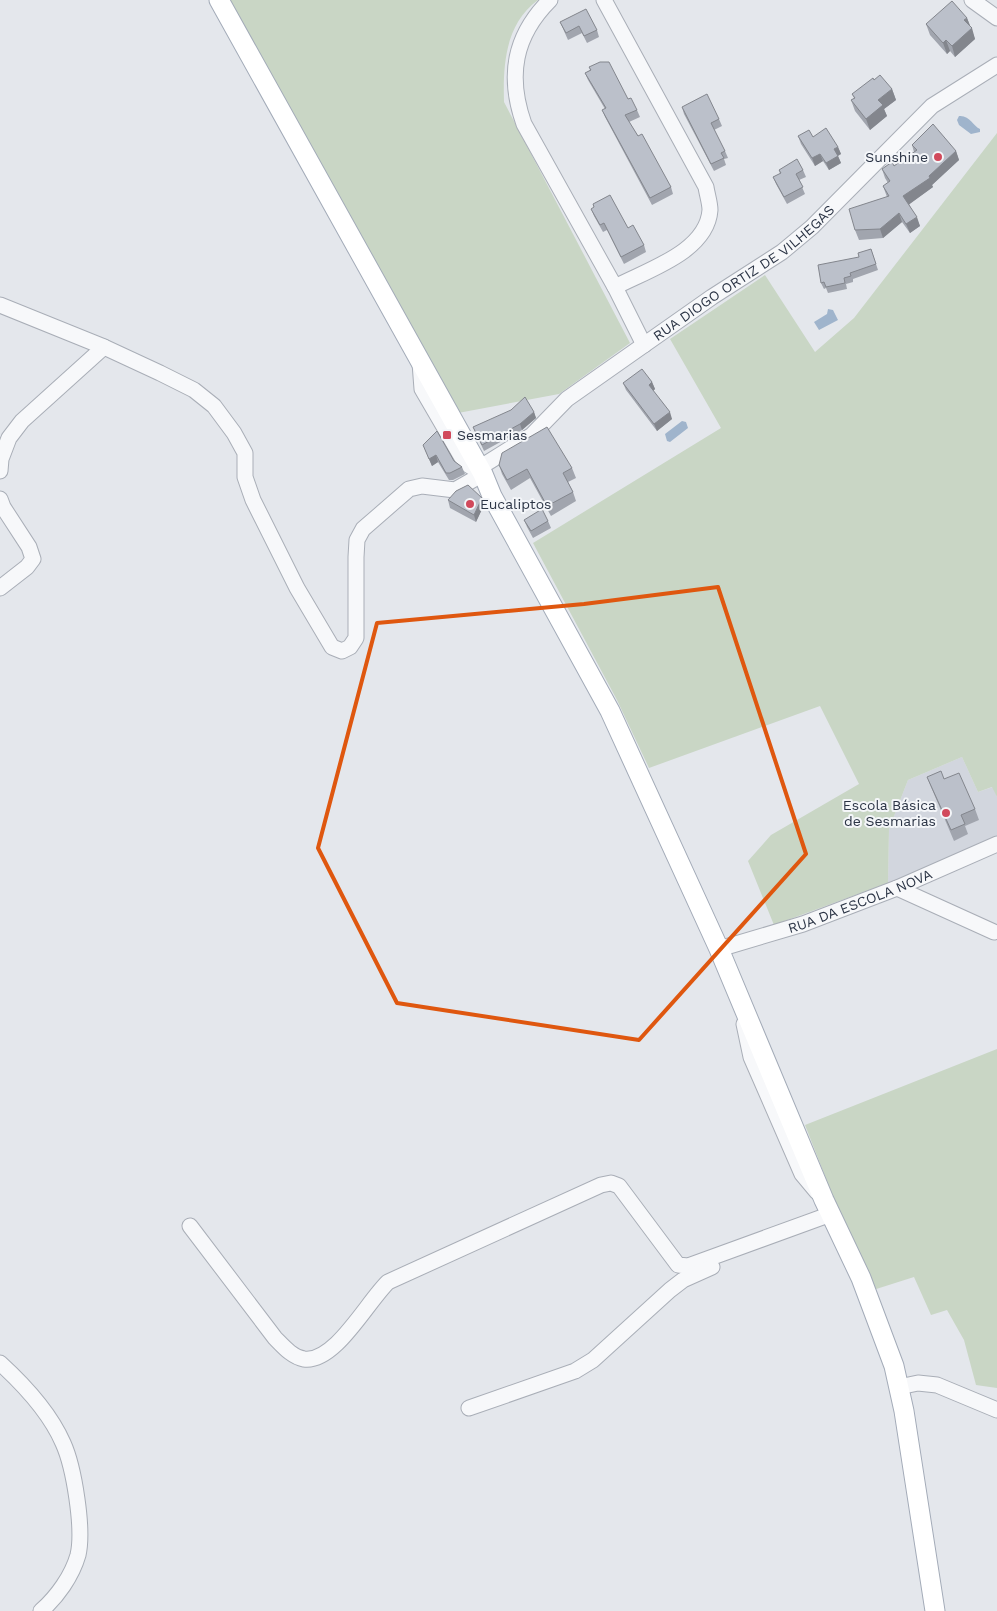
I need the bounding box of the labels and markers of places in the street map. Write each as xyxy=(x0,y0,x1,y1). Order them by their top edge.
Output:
place label: Sunshine xyxy=(865,149,928,165)
marker: Sunshine xyxy=(932,151,944,163)
place label: Sesmarias xyxy=(457,427,527,443)
marker: Sesmarias xyxy=(441,429,453,441)
place label: Eucaliptos xyxy=(480,496,551,512)
marker: Eucaliptos xyxy=(464,498,476,510)
place label: Escola Básica de Sesmarias xyxy=(843,797,936,829)
marker: Escola Básica de Sesmarias xyxy=(940,807,952,819)

